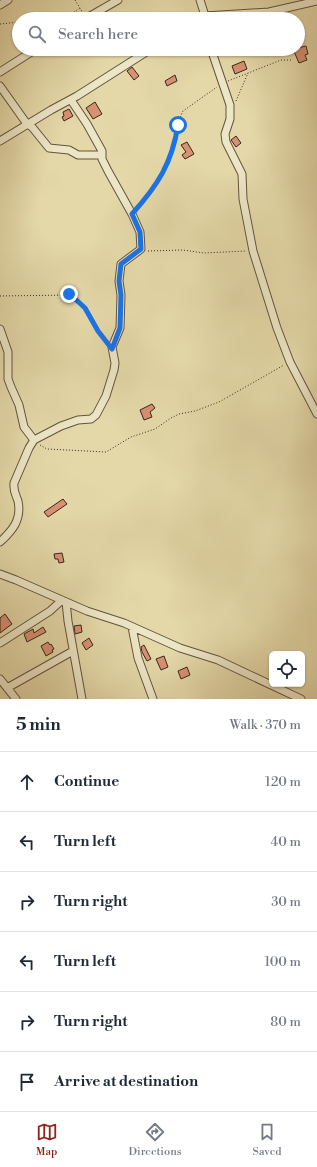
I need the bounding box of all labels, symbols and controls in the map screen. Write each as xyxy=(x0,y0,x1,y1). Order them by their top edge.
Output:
search box xyxy=(12,12,305,56)
icon: search xyxy=(26,23,48,45)
text: Search here xyxy=(58,25,138,44)
route start xyxy=(169,116,187,134)
route end xyxy=(60,285,78,303)
map controls xyxy=(269,651,305,687)
button: locate xyxy=(269,651,305,687)
text: 5 min xyxy=(16,714,61,736)
text: Walk · 370 m xyxy=(229,717,301,733)
icon: ahead xyxy=(16,771,38,793)
text: Continue xyxy=(54,772,119,791)
text: 120 m xyxy=(265,774,301,790)
icon: left xyxy=(16,831,38,853)
text: Turn left xyxy=(54,832,116,851)
text: 40 m xyxy=(271,834,301,850)
icon: right xyxy=(16,891,38,913)
text: Turn right xyxy=(54,892,128,911)
text: 30 m xyxy=(271,894,301,910)
icon: left xyxy=(16,951,38,973)
text: Turn left xyxy=(54,952,116,971)
text: 100 m xyxy=(265,954,301,970)
icon: right xyxy=(16,1011,38,1033)
text: Turn right xyxy=(54,1012,128,1031)
text: 80 m xyxy=(270,1014,301,1030)
icon: arrive xyxy=(16,1071,38,1093)
text: Arrive at destination xyxy=(54,1072,198,1091)
tab: Map xyxy=(36,1121,58,1159)
tab: Directions xyxy=(129,1121,182,1159)
tab: Saved xyxy=(253,1121,281,1159)

